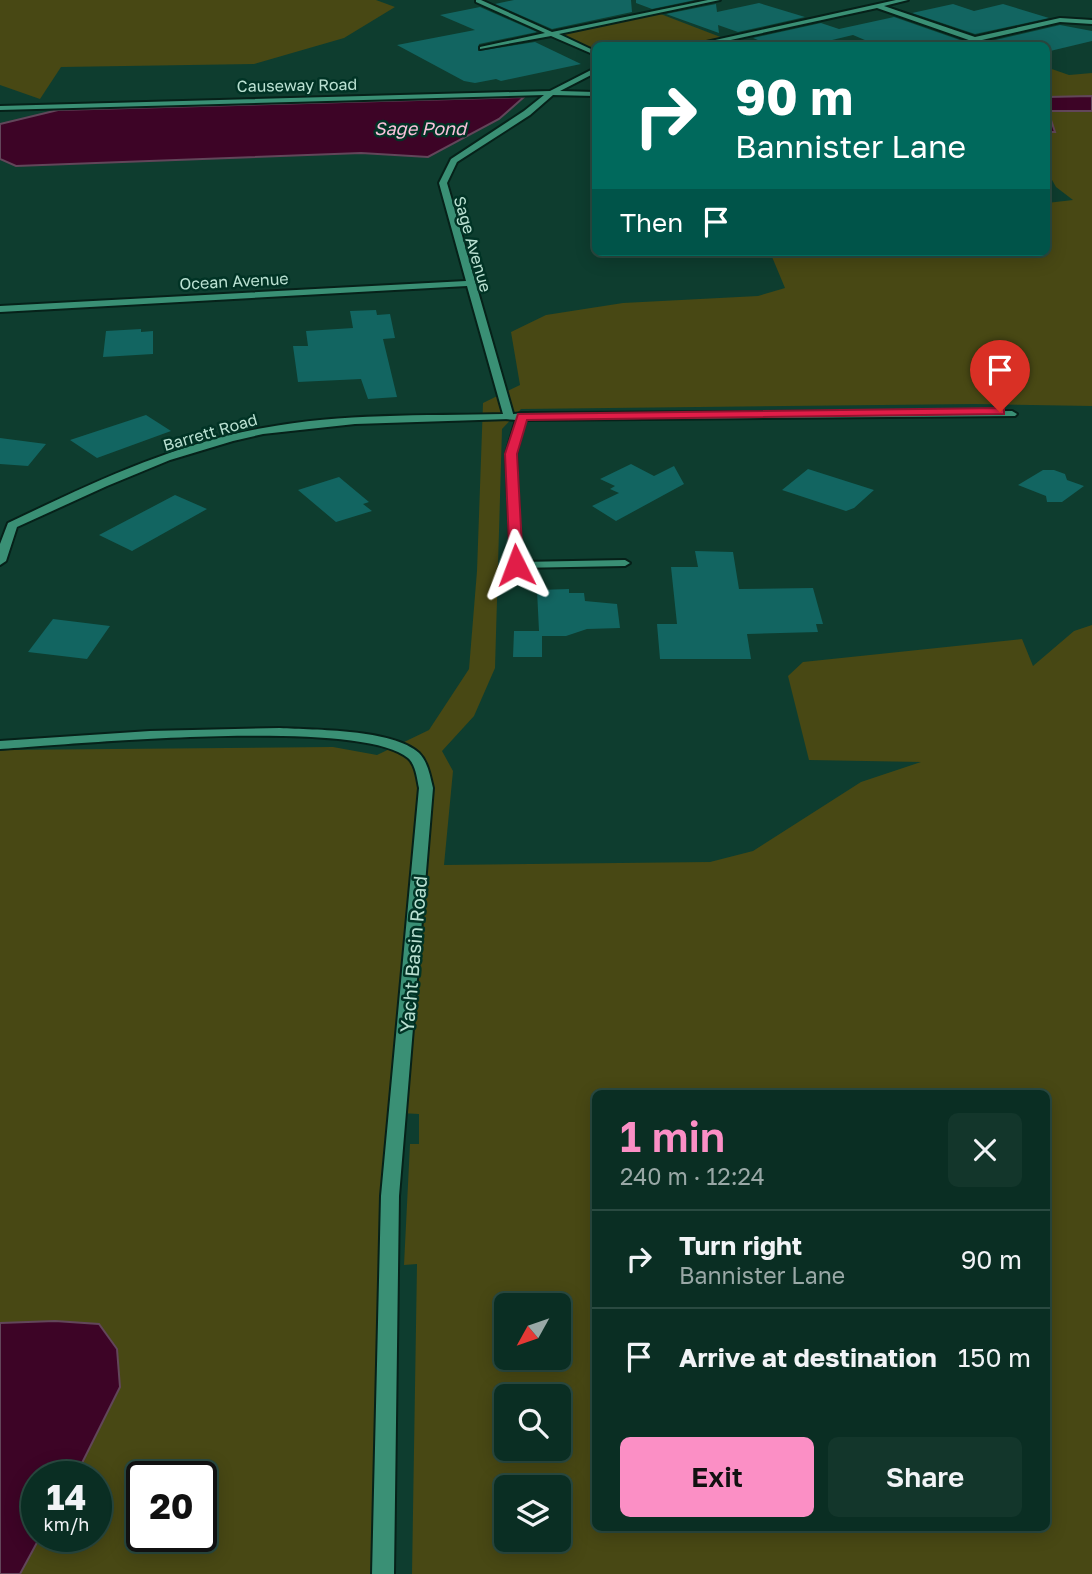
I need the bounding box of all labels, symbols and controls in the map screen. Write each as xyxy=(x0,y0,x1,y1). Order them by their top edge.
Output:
text: 90 m xyxy=(735,67,853,126)
icon: right xyxy=(620,70,711,161)
street label: Causeway Road xyxy=(236,74,358,96)
water label: Sage Pond xyxy=(374,117,468,139)
text: Bannister Lane xyxy=(735,127,966,165)
street label: Sage Avenue xyxy=(450,194,496,294)
icon: arrive xyxy=(697,203,735,241)
text: Then xyxy=(620,207,683,238)
street label: Ocean Avenue xyxy=(179,268,289,294)
pin xyxy=(970,340,1030,412)
icon: arrive xyxy=(981,351,1019,389)
street label: Barrett Road xyxy=(161,409,259,455)
position arrow xyxy=(479,528,553,602)
street label: Yacht Basin Road xyxy=(395,875,431,1033)
text: 1 min xyxy=(620,1111,725,1161)
button: close xyxy=(948,1113,1022,1187)
text: 240 m · 12:24 xyxy=(620,1162,765,1190)
text: Turn right xyxy=(679,1230,802,1261)
icon: right xyxy=(620,1240,658,1278)
text: 90 m xyxy=(961,1244,1022,1275)
text: Bannister Lane xyxy=(679,1261,845,1289)
north arrow xyxy=(494,1293,570,1370)
map controls xyxy=(494,1293,571,1552)
icon: arrive xyxy=(620,1338,658,1376)
text: Arrive at destination xyxy=(679,1342,937,1373)
text: 150 m xyxy=(958,1342,1031,1373)
button: search xyxy=(494,1384,571,1461)
button: Exit xyxy=(620,1437,814,1517)
button: Share xyxy=(828,1437,1022,1517)
speed limit sign: 20 xyxy=(126,1461,217,1552)
button: layers xyxy=(494,1475,571,1552)
text: 14 xyxy=(47,1476,86,1518)
text: km/h xyxy=(44,1513,89,1535)

